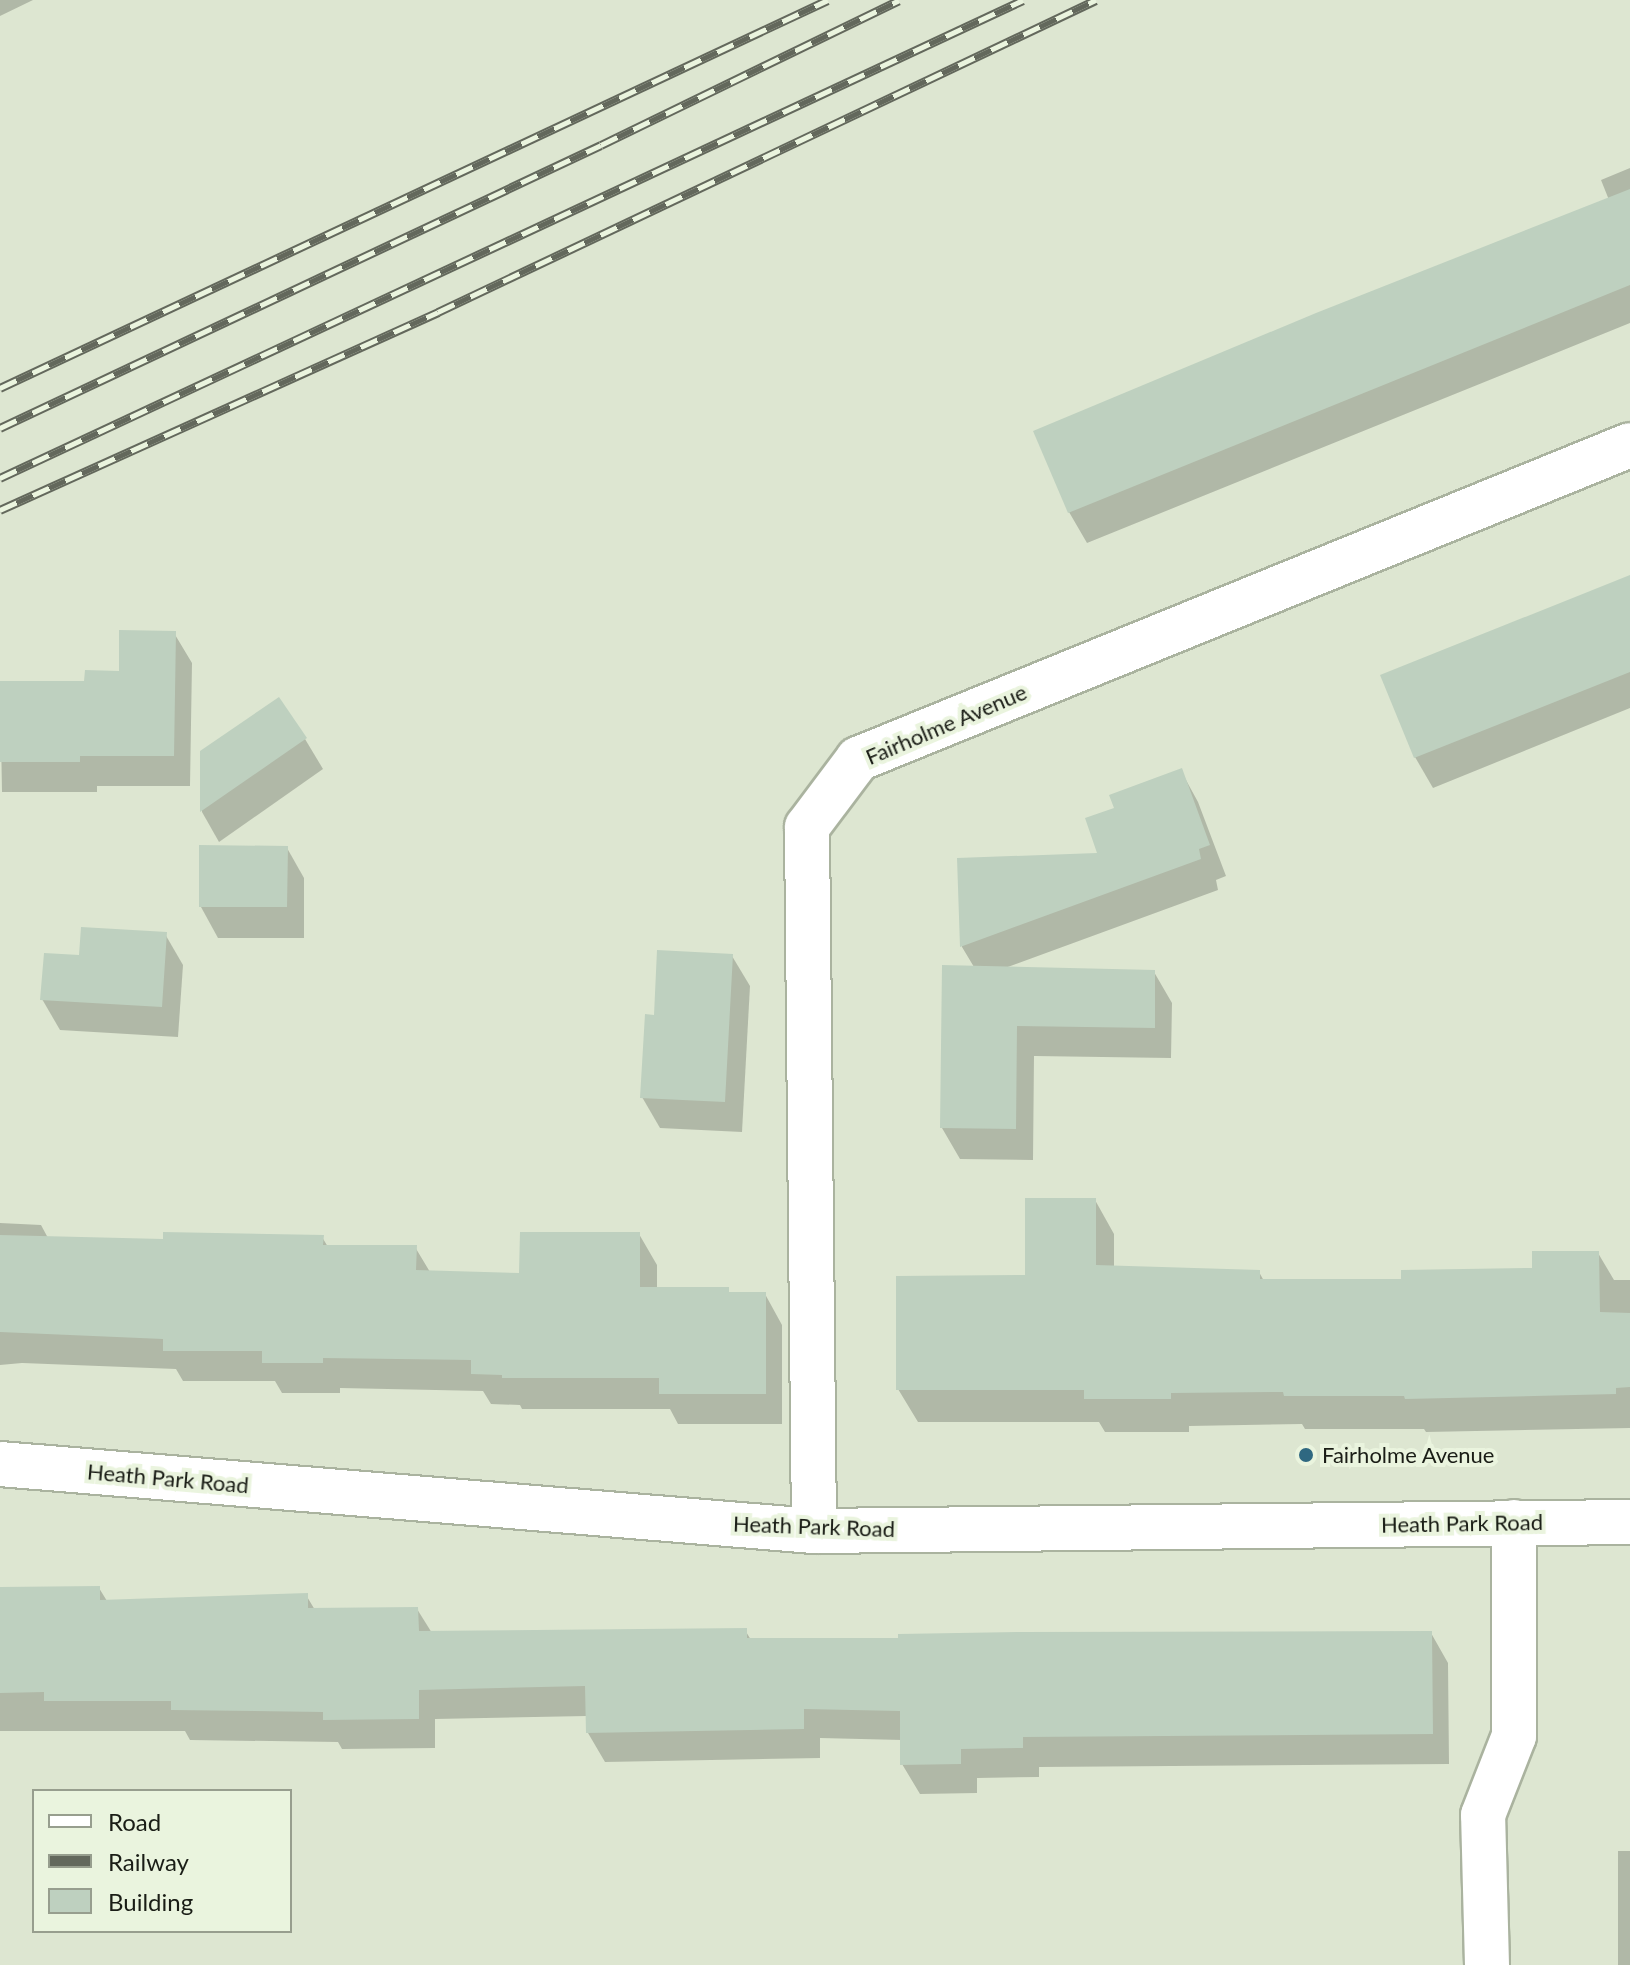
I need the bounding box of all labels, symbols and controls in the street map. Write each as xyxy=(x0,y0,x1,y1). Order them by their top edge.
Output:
street label: Fairholme Avenue xyxy=(861,678,1031,770)
place label: Fairholme Avenue xyxy=(1322,1442,1495,1468)
marker: Fairholme Avenue xyxy=(1297,1446,1315,1464)
street label: Heath Park Road xyxy=(86,1458,250,1498)
street label: Heath Park Road xyxy=(1381,1508,1543,1538)
street label: Heath Park Road xyxy=(733,1510,895,1542)
legend xyxy=(32,1789,292,1933)
text: Road xyxy=(108,1807,161,1836)
text: Railway xyxy=(108,1847,189,1876)
text: Building xyxy=(108,1887,193,1916)

